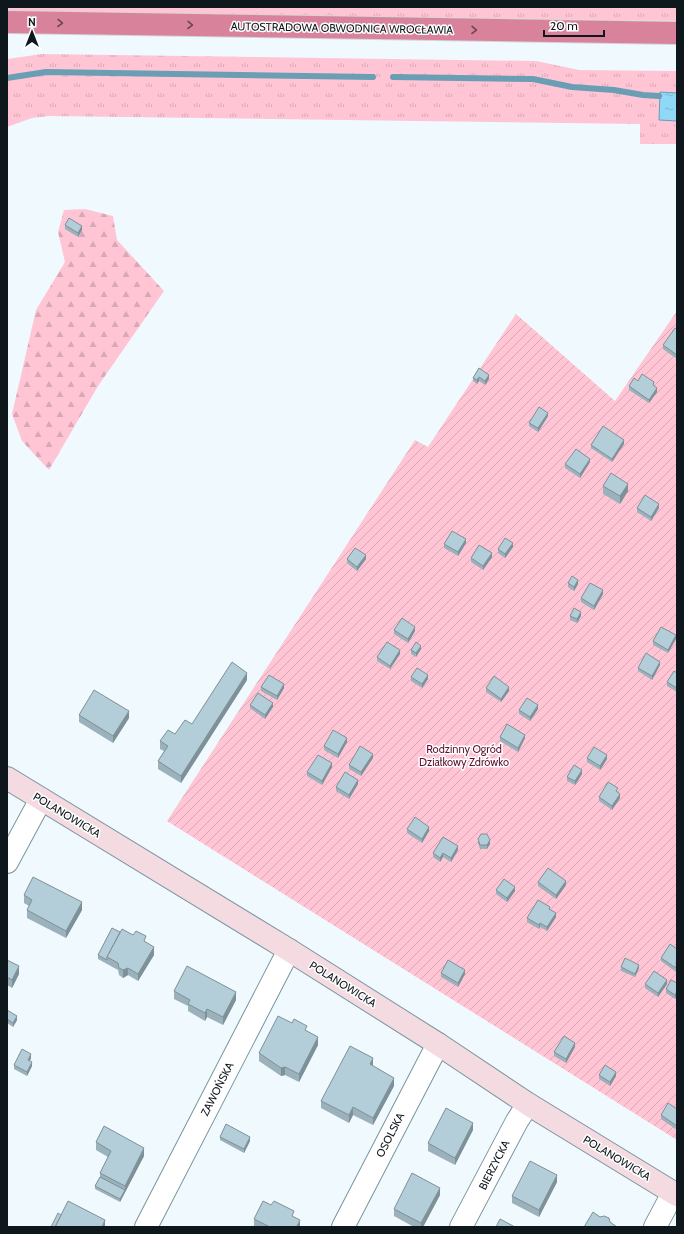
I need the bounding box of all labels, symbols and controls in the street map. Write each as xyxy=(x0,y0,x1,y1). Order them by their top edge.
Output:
north arrow xyxy=(12,12,52,52)
scale bar xyxy=(544,12,604,38)
text: N xyxy=(28,15,36,29)
text: 20 m xyxy=(550,18,578,33)
one-way arrow xyxy=(57,19,63,27)
street label: AUTOSTRADOWA OBWODNICA WROCŁAWIA xyxy=(231,19,454,37)
one-way arrow xyxy=(187,21,193,29)
one-way arrow xyxy=(471,26,477,34)
park label: Rodzinny Ogród Działkowy Zdrówko xyxy=(419,742,509,769)
street label: POLANOWICKA xyxy=(31,789,103,841)
street label: POLANOWICKA xyxy=(307,958,379,1010)
street label: ZAWOŃSKA xyxy=(198,1060,237,1118)
street label: OSOLSKA xyxy=(373,1110,407,1160)
street label: POLANOWICKA xyxy=(581,1132,653,1184)
street label: BIERZYCKA xyxy=(476,1138,513,1192)

